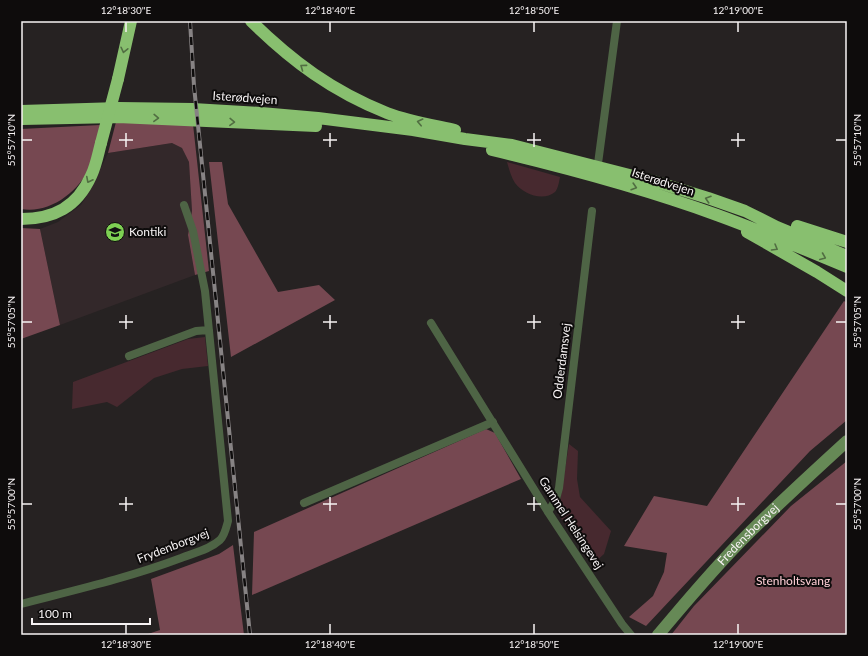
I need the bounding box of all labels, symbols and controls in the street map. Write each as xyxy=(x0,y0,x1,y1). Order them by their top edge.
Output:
text: 12°18'30"E xyxy=(101,4,151,16)
text: 12°18'40"E xyxy=(305,4,355,16)
text: 12°18'50"E xyxy=(509,4,559,16)
text: 12°19'00"E xyxy=(713,4,763,16)
one-way arrow xyxy=(121,47,129,53)
one-way arrow xyxy=(300,64,307,72)
street label: Isterødvejen xyxy=(212,88,278,107)
text: 55°57'10"N xyxy=(5,114,17,166)
one-way arrow xyxy=(153,114,159,123)
text: 55°57'10"N xyxy=(851,114,863,166)
one-way arrow xyxy=(229,117,235,126)
one-way arrow xyxy=(417,118,423,126)
street label: Isterødvejen xyxy=(630,164,696,199)
one-way arrow xyxy=(86,175,94,183)
one-way arrow xyxy=(630,182,637,191)
one-way arrow xyxy=(705,195,712,203)
school or university icon: Kontiki xyxy=(104,221,126,243)
place label: Kontiki xyxy=(129,224,166,239)
one-way arrow xyxy=(771,243,778,250)
one-way arrow xyxy=(818,252,826,260)
text: 55°57'05"N xyxy=(5,296,17,348)
text: 55°57'05"N xyxy=(851,296,863,348)
street label: Odderdamsvej xyxy=(549,322,574,400)
street label: Gammel Helsingevej xyxy=(536,474,607,572)
text: 55°57'00"N xyxy=(5,478,17,530)
text: 55°57'00"N xyxy=(851,478,863,530)
street label: Fredensborgvej xyxy=(714,500,782,568)
street label: Frydenborgvej xyxy=(135,525,211,566)
park label: Stenholtsvang xyxy=(756,573,830,588)
scale bar xyxy=(32,600,150,626)
text: 100 m xyxy=(38,606,72,621)
text: 12°18'30"E xyxy=(101,638,151,650)
text: 12°18'40"E xyxy=(305,638,355,650)
text: 12°18'50"E xyxy=(509,638,559,650)
text: 12°19'00"E xyxy=(713,638,763,650)

